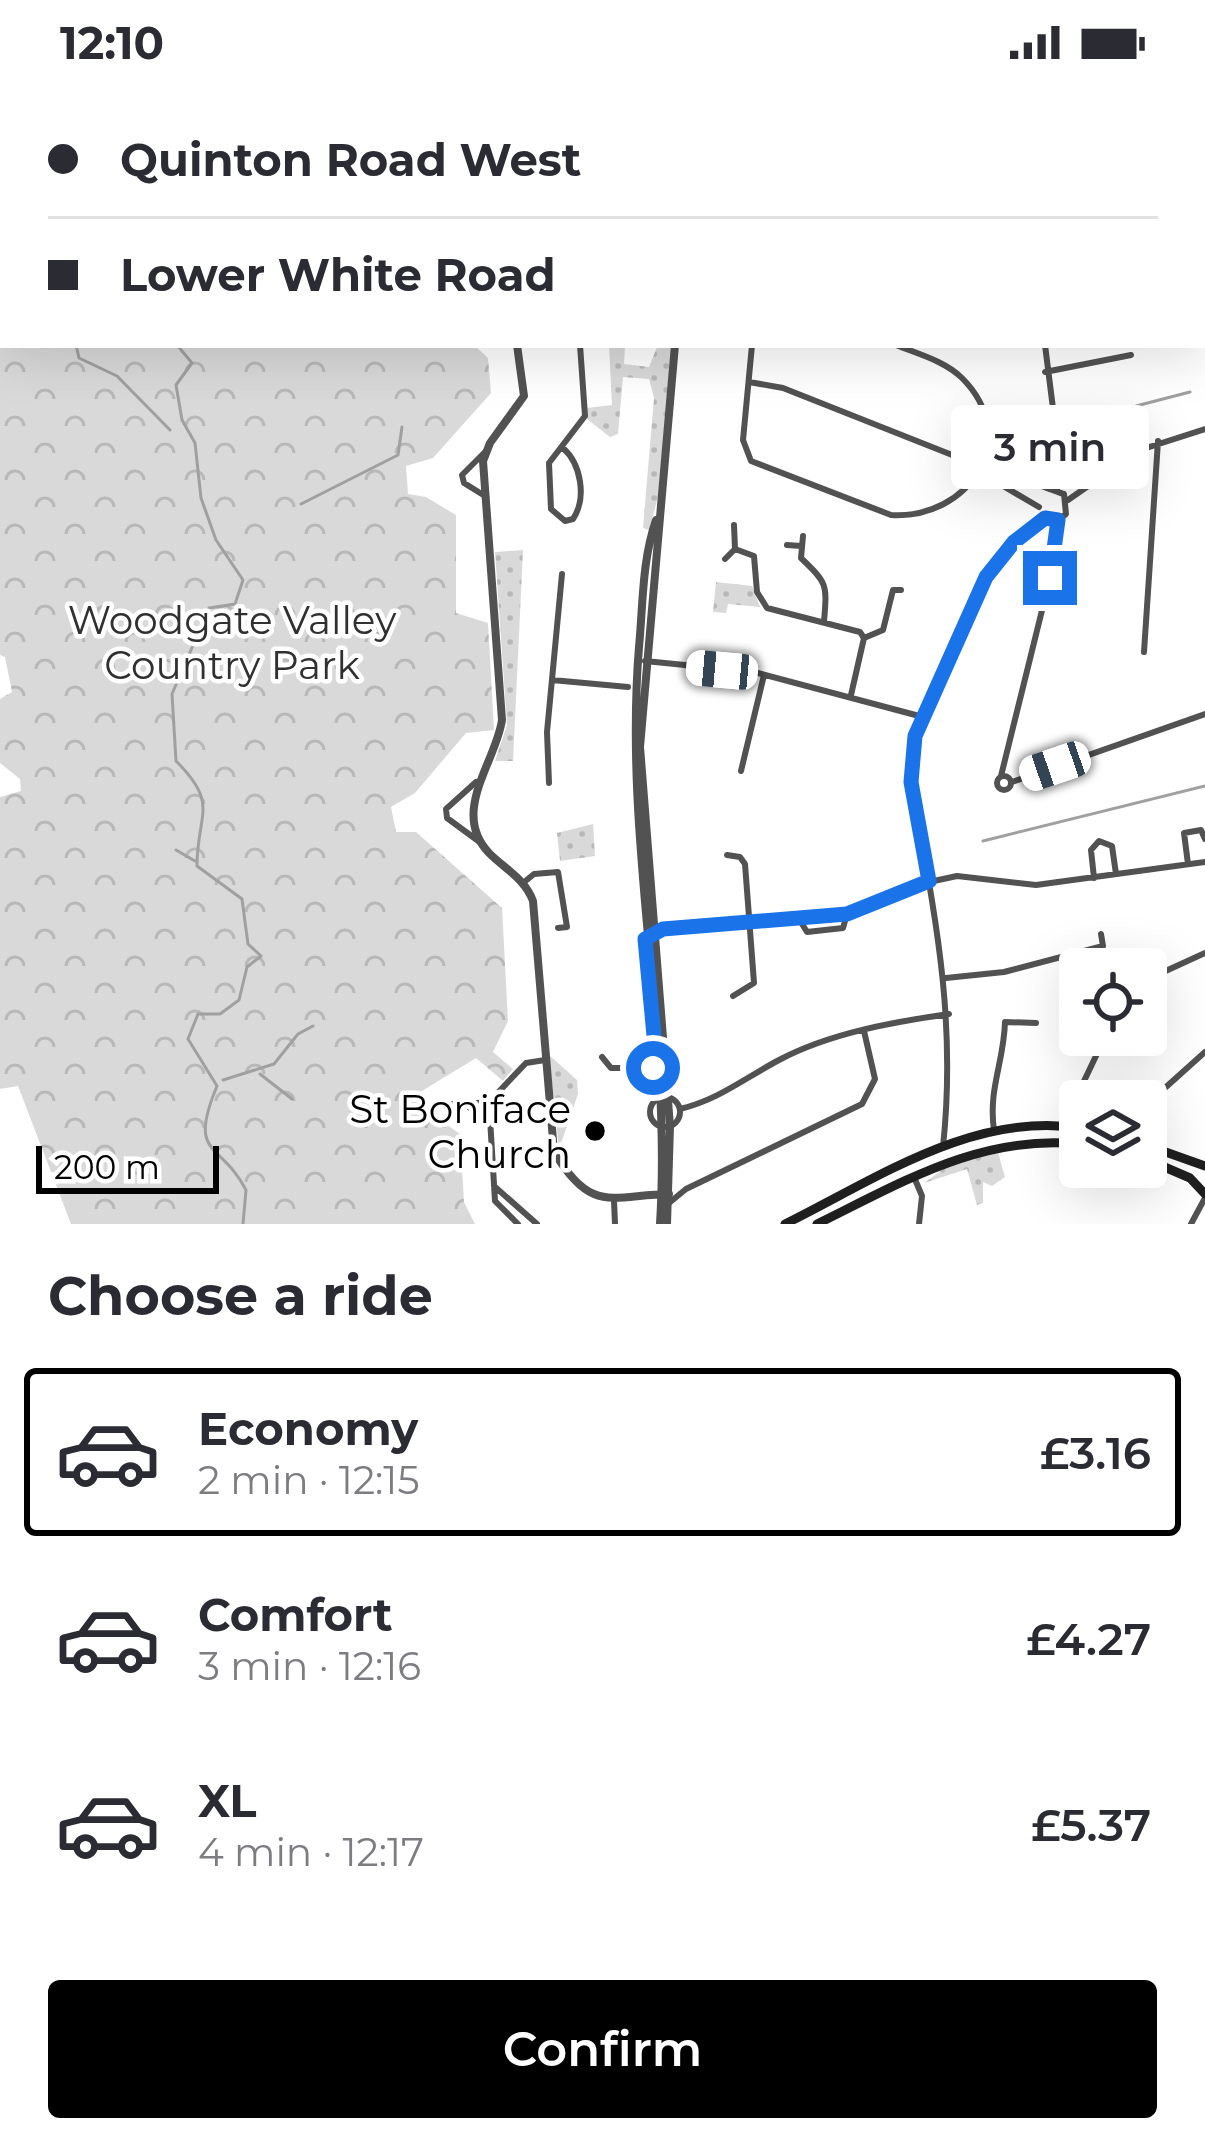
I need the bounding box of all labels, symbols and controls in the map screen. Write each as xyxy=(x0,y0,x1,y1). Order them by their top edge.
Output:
text: 12:10 xyxy=(60,15,164,70)
text: Quinton Road West xyxy=(120,132,581,187)
text: Lower White Road xyxy=(120,247,556,302)
callout: 3 min xyxy=(951,404,1149,488)
text: 3 min xyxy=(994,423,1106,471)
route end xyxy=(1023,551,1077,605)
park label: Woodgate Valley Country Park xyxy=(68,596,397,689)
car xyxy=(685,649,759,691)
car xyxy=(1015,737,1095,795)
map controls xyxy=(1059,948,1167,1188)
button: locate xyxy=(1059,948,1167,1056)
route start xyxy=(626,1041,680,1095)
button: layers xyxy=(1059,1080,1167,1188)
place label: St Boniface Church xyxy=(349,1085,571,1178)
marker: St Boniface Church xyxy=(582,1118,608,1144)
scale bar xyxy=(36,1140,219,1193)
text: 200 m xyxy=(54,1147,160,1187)
text: Choose a ride xyxy=(48,1263,433,1329)
icon: car xyxy=(54,1398,162,1506)
text: Economy xyxy=(198,1401,418,1456)
text: £3.16 xyxy=(1040,1425,1151,1480)
text: 2 min · 12:15 xyxy=(198,1456,420,1504)
icon: car xyxy=(54,1584,162,1692)
text: Comfort xyxy=(198,1587,393,1642)
text: £4.27 xyxy=(1026,1611,1151,1666)
text: 3 min · 12:16 xyxy=(198,1642,421,1690)
icon: car xyxy=(54,1770,162,1878)
text: XL xyxy=(198,1773,256,1828)
text: £5.37 xyxy=(1031,1797,1151,1852)
text: 4 min · 12:17 xyxy=(198,1828,424,1876)
button: Confirm xyxy=(48,1980,1157,2118)

